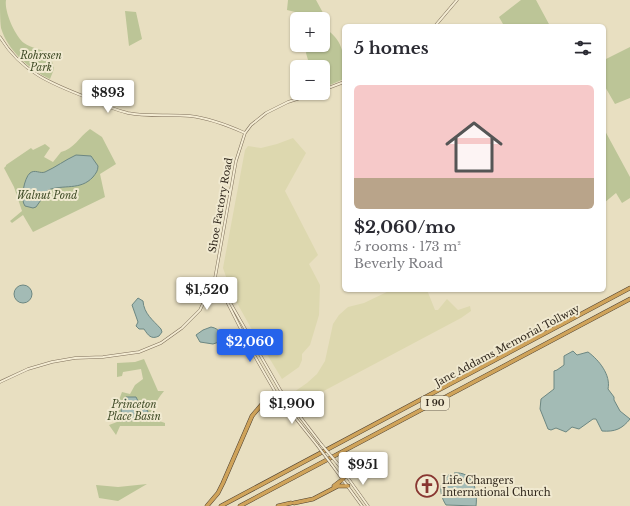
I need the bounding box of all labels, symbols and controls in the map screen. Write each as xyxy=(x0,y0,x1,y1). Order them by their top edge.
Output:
map controls xyxy=(290,12,330,100)
button: + xyxy=(290,12,330,52)
icon: filters xyxy=(572,37,594,59)
text: 5 homes xyxy=(354,38,429,59)
park label: Rohrssen Park xyxy=(19,49,62,74)
button: − xyxy=(290,60,330,100)
pin: $893 xyxy=(84,80,132,114)
text: $893 xyxy=(91,84,125,101)
icon: home xyxy=(438,111,510,183)
street label: Shoe Factory Road xyxy=(206,156,235,254)
park label: Walnut Pond xyxy=(17,189,77,202)
text: $2,060/mo xyxy=(354,217,455,238)
text: 5 rooms · 173 m² xyxy=(354,238,461,255)
text: Beverly Road xyxy=(354,255,443,272)
pin: $1,520 xyxy=(174,277,240,311)
text: $1,520 xyxy=(185,281,229,298)
street label: Jane Addams Memorial Tollway xyxy=(431,301,582,390)
pin: $2,060 xyxy=(217,329,283,363)
text: $2,060 xyxy=(226,333,274,350)
pin: $1,900 xyxy=(259,391,325,425)
text: $1,900 xyxy=(269,395,315,412)
road number: I 90 xyxy=(421,396,449,410)
park label: Princeton Place Basin xyxy=(106,398,161,423)
pin: $951 xyxy=(339,452,387,486)
text: $951 xyxy=(348,456,378,473)
church icon: Life Changers International Church xyxy=(414,473,440,499)
place label: Life Changers International Church xyxy=(442,474,551,499)

